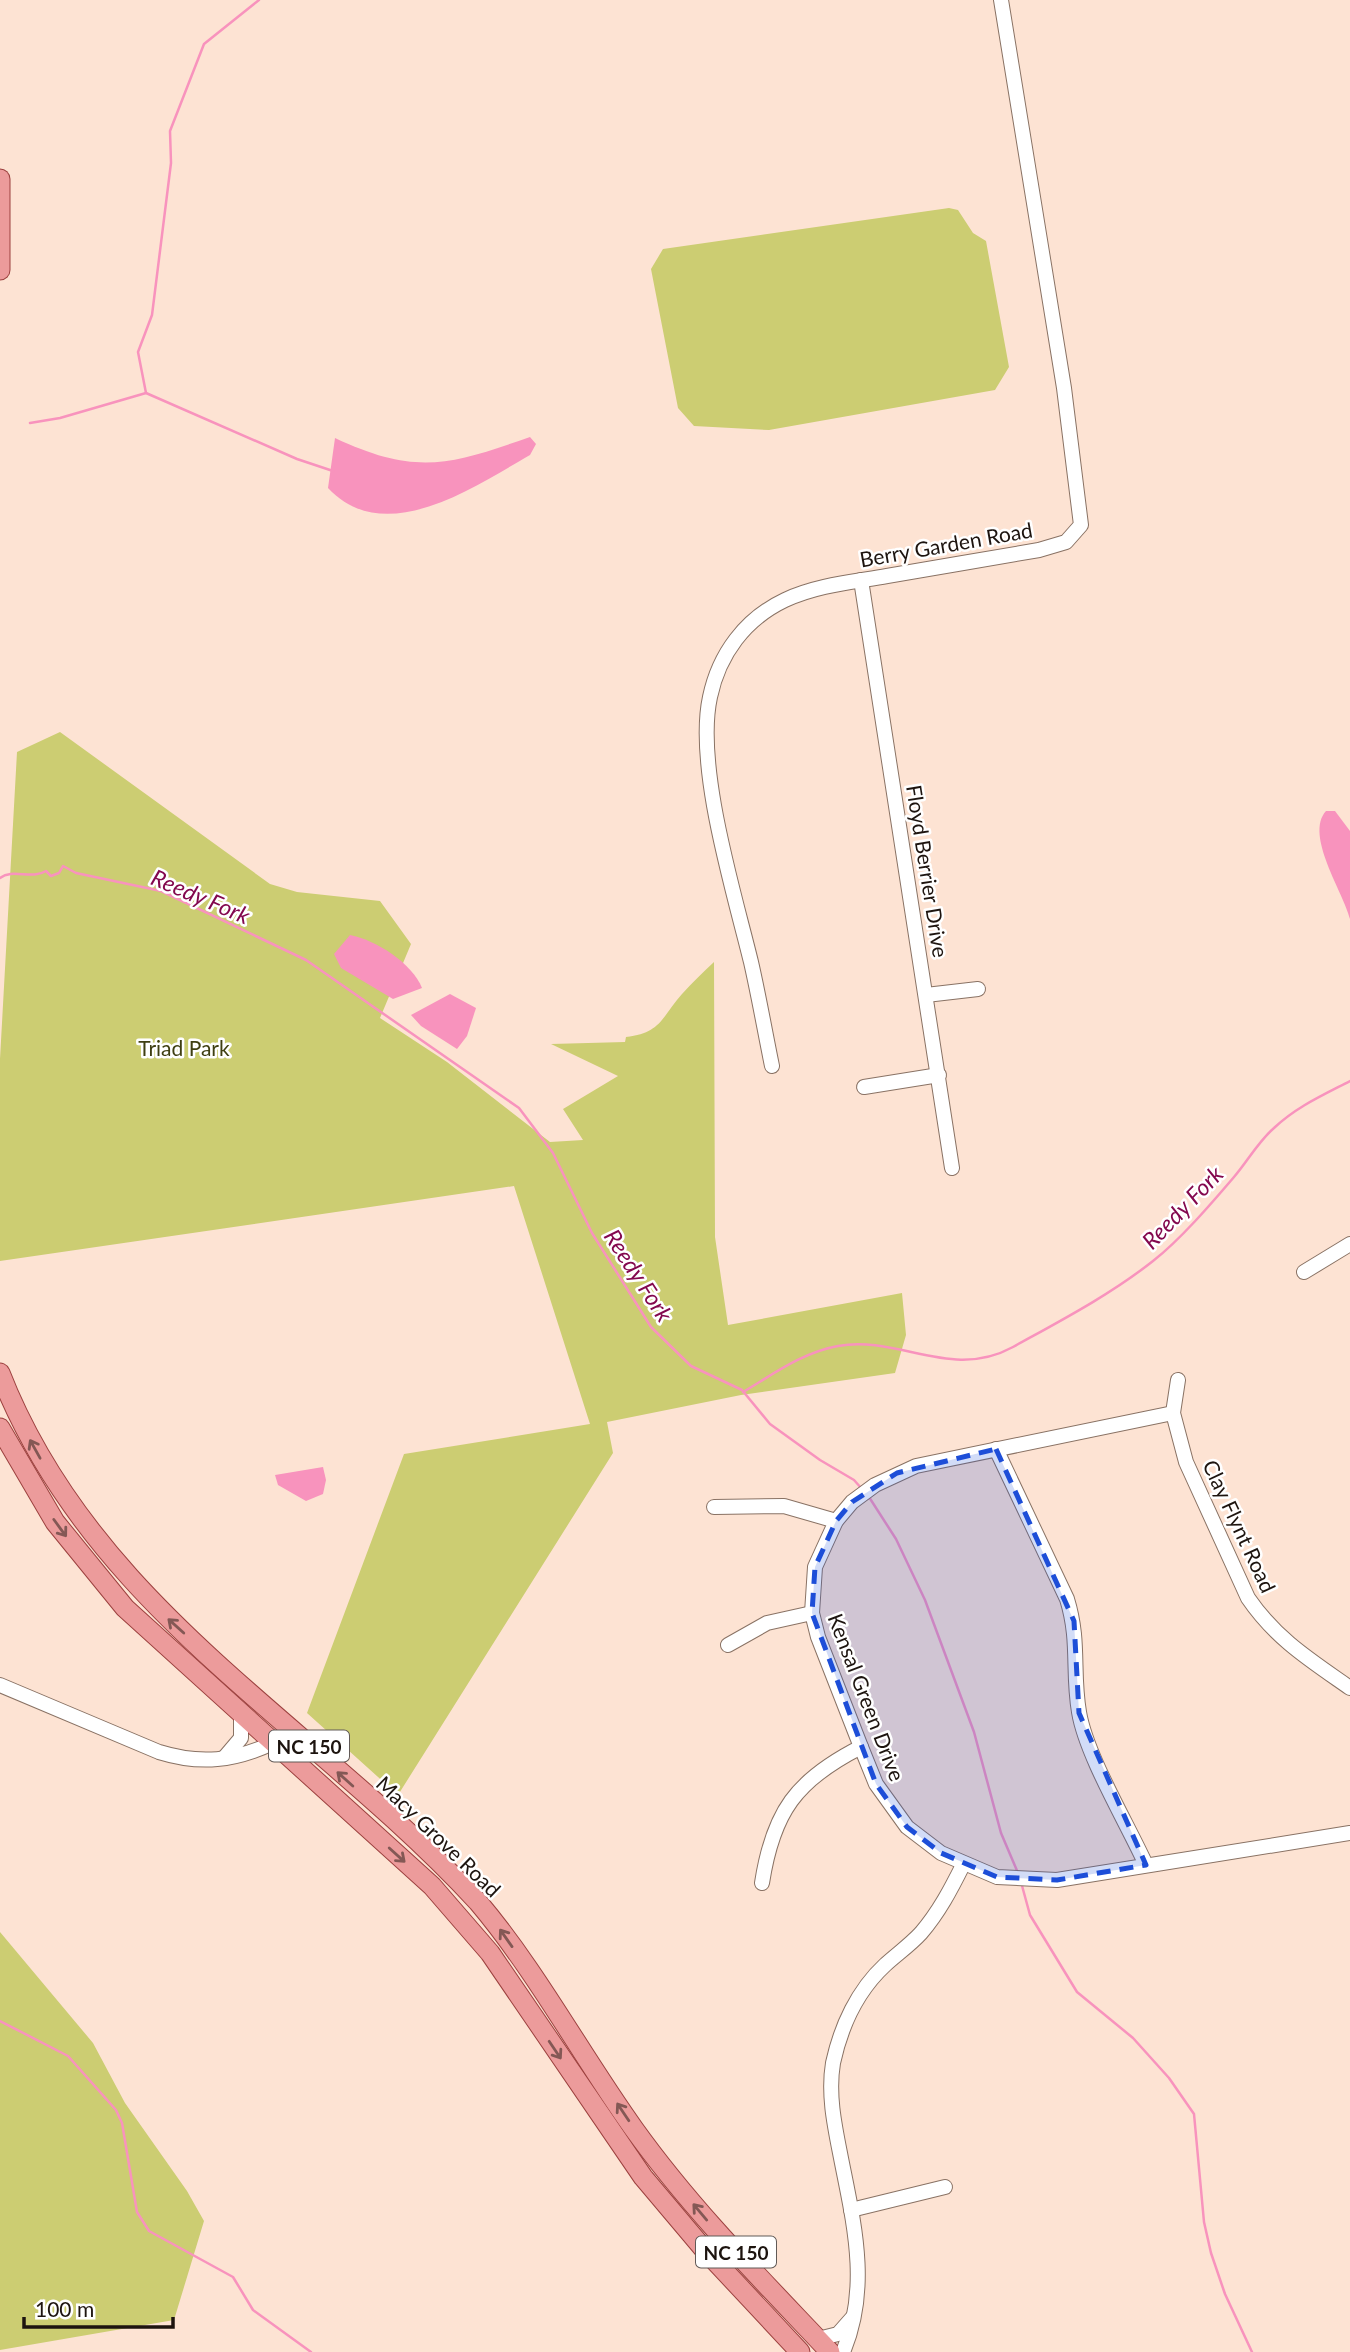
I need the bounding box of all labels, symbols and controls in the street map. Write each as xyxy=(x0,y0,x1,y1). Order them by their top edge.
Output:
street label: Berry Garden Road xyxy=(858,516,1034,572)
street label: Floyd Berrier Drive xyxy=(902,783,954,959)
water label: Reedy Fork xyxy=(147,863,256,930)
park label: Triad Park xyxy=(138,1035,230,1060)
water label: Reedy Fork xyxy=(1136,1159,1229,1254)
water label: Reedy Fork xyxy=(599,1224,680,1327)
one-way arrow xyxy=(28,1439,42,1460)
street label: Clay Flynt Road xyxy=(1198,1456,1282,1596)
one-way arrow xyxy=(52,1519,67,1538)
street label: Kensal Green Drive xyxy=(824,1610,910,1784)
one-way arrow xyxy=(167,1618,185,1634)
road number: NC 150 xyxy=(269,1730,349,1762)
one-way arrow xyxy=(337,1770,354,1787)
street label: Macy Grove Road xyxy=(372,1770,506,1902)
one-way arrow xyxy=(388,1846,405,1863)
one-way arrow xyxy=(499,1929,513,1948)
one-way arrow xyxy=(548,2039,562,2059)
one-way arrow xyxy=(615,2103,630,2122)
one-way arrow xyxy=(692,2204,708,2222)
road number: NC 150 xyxy=(696,2236,776,2268)
scale bar xyxy=(24,2286,173,2330)
text: 100 m xyxy=(35,2296,94,2321)

